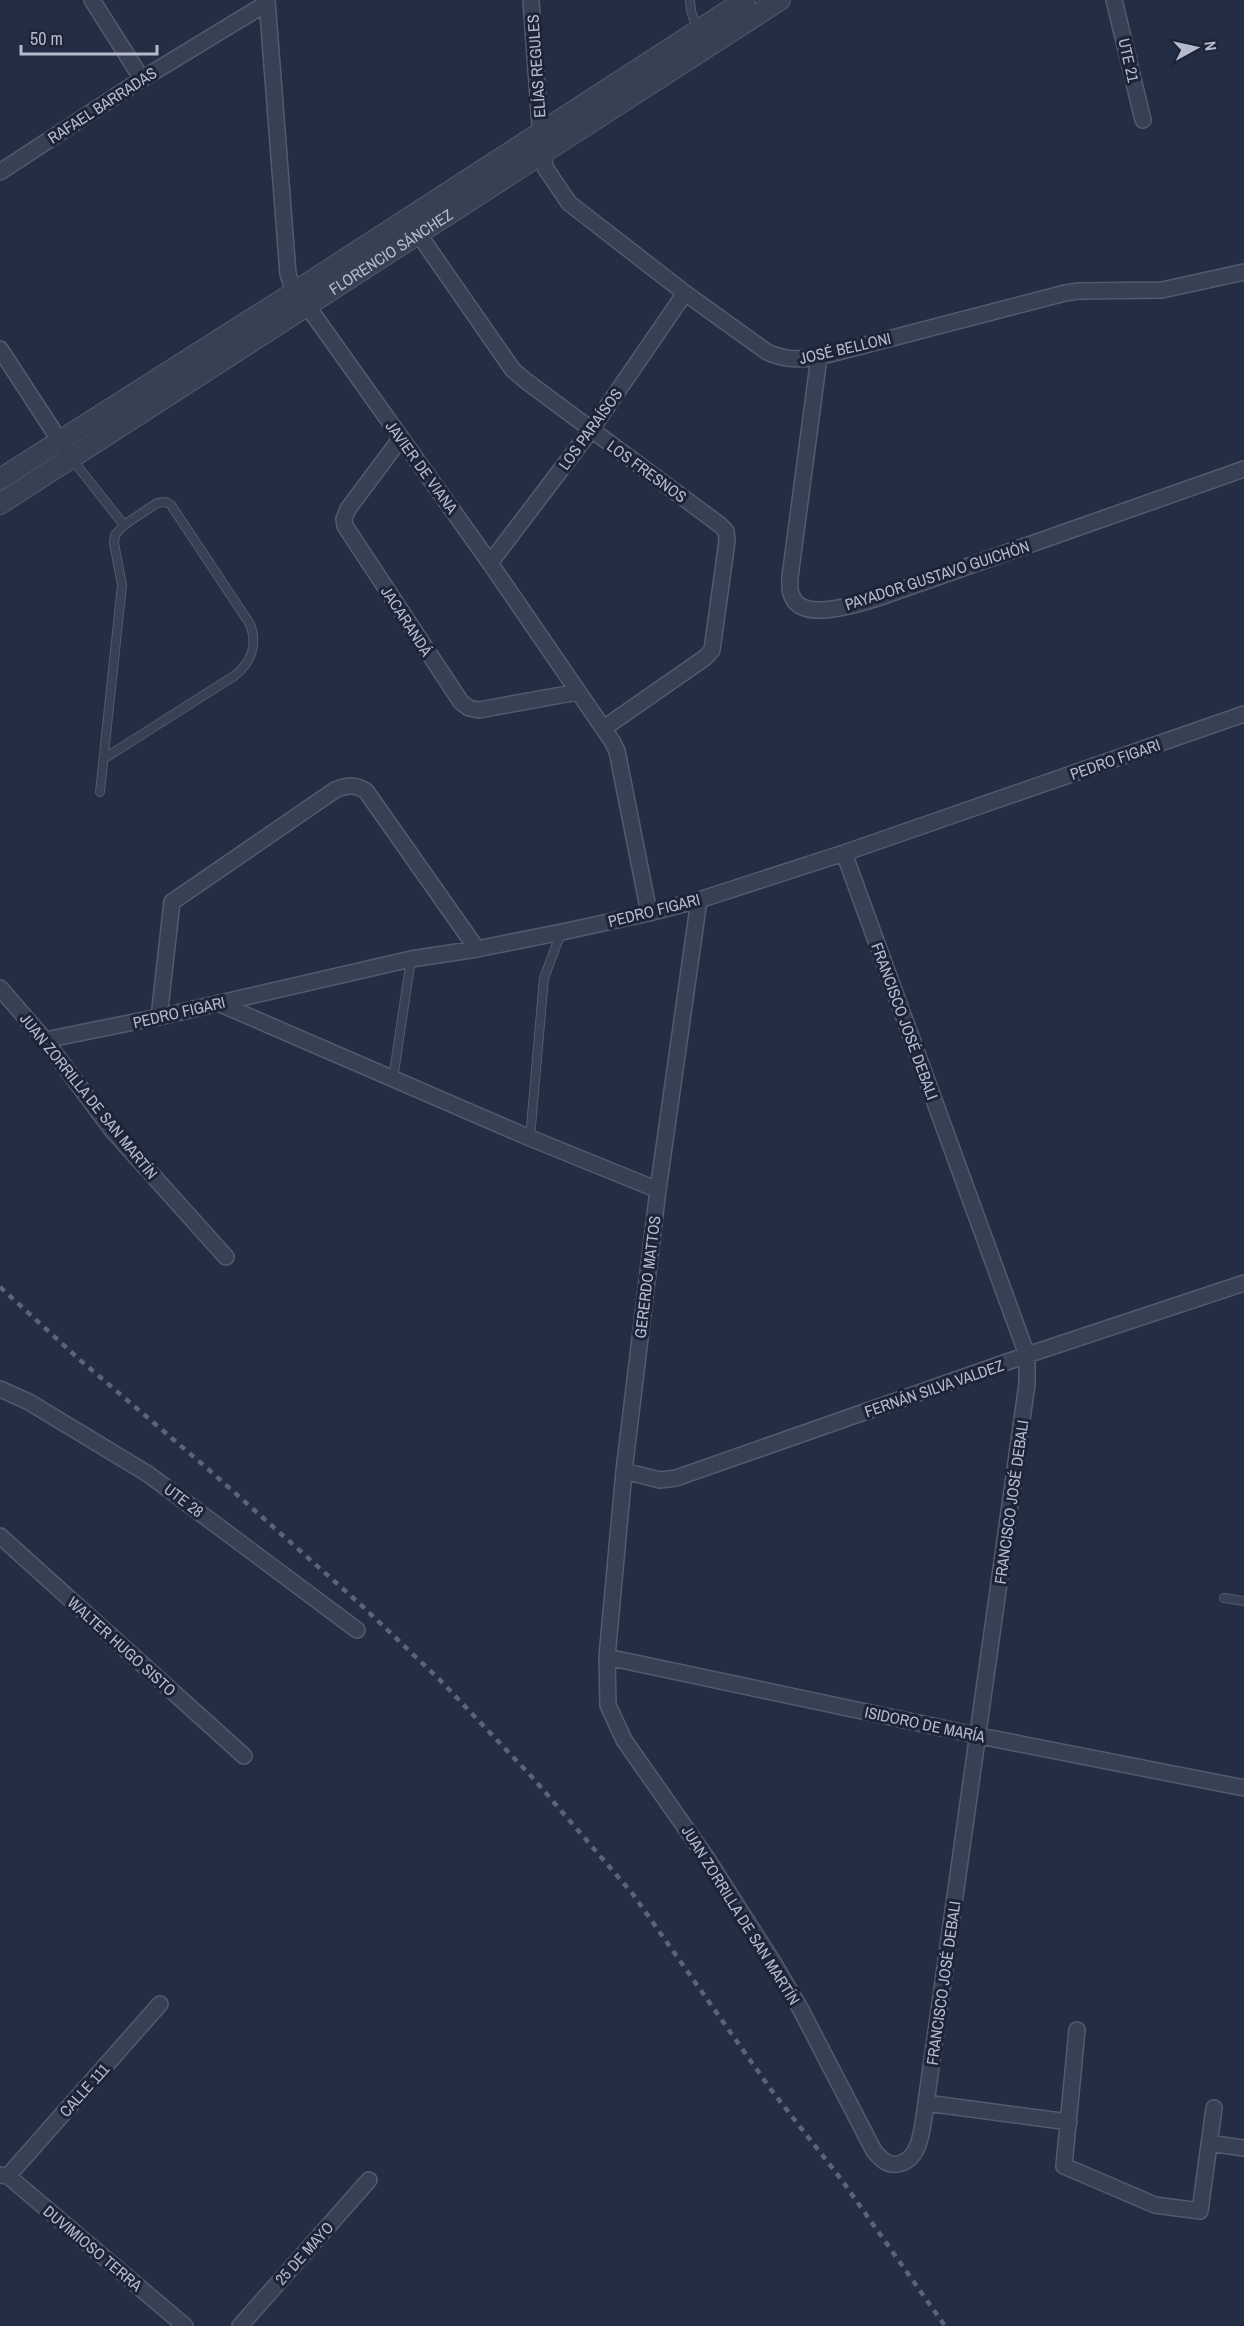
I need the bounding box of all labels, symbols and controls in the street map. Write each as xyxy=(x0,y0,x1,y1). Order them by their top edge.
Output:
street label: ELÍAS REGULES xyxy=(521,13,551,118)
scale bar xyxy=(21,18,158,56)
north arrow xyxy=(1166,18,1226,78)
text: 50 m xyxy=(30,26,63,51)
street label: UTE 21 xyxy=(1113,36,1145,85)
text: N xyxy=(1199,40,1222,52)
street label: RAFAEL BARRADAS xyxy=(43,61,161,148)
street label: FLORENCIO SÁNCHEZ xyxy=(325,204,457,300)
street label: JOSÉ BELLONI xyxy=(797,327,893,369)
street label: LOS PARAÍSOS xyxy=(553,383,627,474)
street label: JAVIER DE VIANA xyxy=(381,416,463,518)
street label: LOS FRESNOS xyxy=(603,435,691,507)
street label: PAYADOR GUSTAVO GUICHÓN xyxy=(842,535,1032,615)
street label: JACARANDÁ xyxy=(376,582,438,661)
street label: PEDRO FIGARI xyxy=(1067,733,1163,785)
street label: PEDRO FIGARI xyxy=(606,888,702,932)
street label: FRANCISCO JOSÉ DEBALI xyxy=(866,939,944,1103)
street label: PEDRO FIGARI xyxy=(131,991,227,1033)
street label: JUAN ZORRILLA DE SAN MARTÍN xyxy=(15,1008,163,1184)
street label: GERERDO MATTOS xyxy=(629,1214,665,1340)
street label: FERNÁN SILVA VALDEZ xyxy=(861,1354,1007,1422)
street label: FRANCISCO JOSÉ DEBALI xyxy=(989,1419,1033,1585)
street label: UTE 28 xyxy=(160,1478,208,1522)
street label: WALTER HUGO SISTO xyxy=(63,1591,181,1701)
street label: ISIDORO DE MARÍA xyxy=(863,1701,987,1748)
street label: JUAN ZORRILLA DE SAN MARTÍN xyxy=(677,1821,805,2009)
street label: FRANCISCO JOSÉ DEBALI xyxy=(921,1900,965,2066)
street label: CALLE 111 xyxy=(54,2058,114,2122)
street label: DUVIMIOSO TERRA xyxy=(39,2200,147,2296)
street label: 25 DE MAYO xyxy=(270,2217,338,2289)

